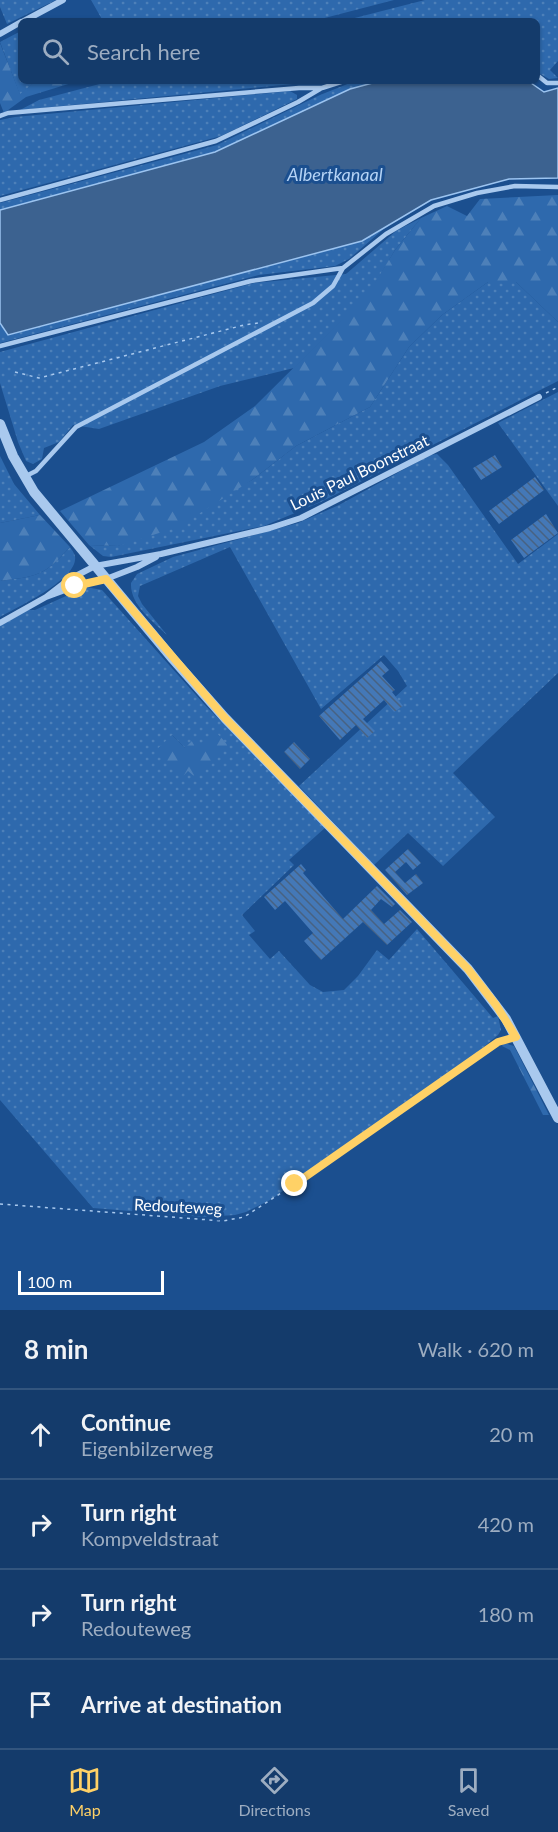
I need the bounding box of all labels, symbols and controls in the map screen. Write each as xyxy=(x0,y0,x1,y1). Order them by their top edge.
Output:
search box xyxy=(18,18,540,84)
icon: search xyxy=(39,35,72,68)
text: Search here xyxy=(87,38,200,65)
water label: Albertkanaal xyxy=(286,163,383,185)
street label: Louis Paul Boonstraat xyxy=(287,430,432,514)
route start xyxy=(61,572,87,598)
route end xyxy=(281,1170,307,1196)
street label: Redouteweg xyxy=(133,1194,223,1218)
scale bar xyxy=(18,1268,164,1296)
text: 100 m xyxy=(27,1272,72,1291)
text: 8 min xyxy=(24,1333,88,1365)
text: Walk · 620 m xyxy=(418,1337,534,1361)
text: Continue xyxy=(81,1409,171,1436)
icon: ahead xyxy=(24,1418,57,1451)
text: 20 m xyxy=(489,1422,534,1446)
text: Eigenbilzerweg xyxy=(81,1436,213,1460)
text: Turn right xyxy=(81,1499,176,1526)
icon: right xyxy=(24,1508,57,1541)
text: 420 m xyxy=(478,1512,534,1536)
text: Kompveldstraat xyxy=(81,1526,219,1550)
text: Turn right xyxy=(81,1589,176,1616)
icon: right xyxy=(24,1598,57,1631)
text: 180 m xyxy=(478,1602,534,1626)
text: Redouteweg xyxy=(81,1616,191,1640)
icon: arrive xyxy=(24,1688,57,1721)
text: Arrive at destination xyxy=(81,1691,282,1718)
tab: Map xyxy=(68,1764,101,1819)
tab: Directions xyxy=(238,1764,311,1819)
tab: Saved xyxy=(448,1764,489,1819)

